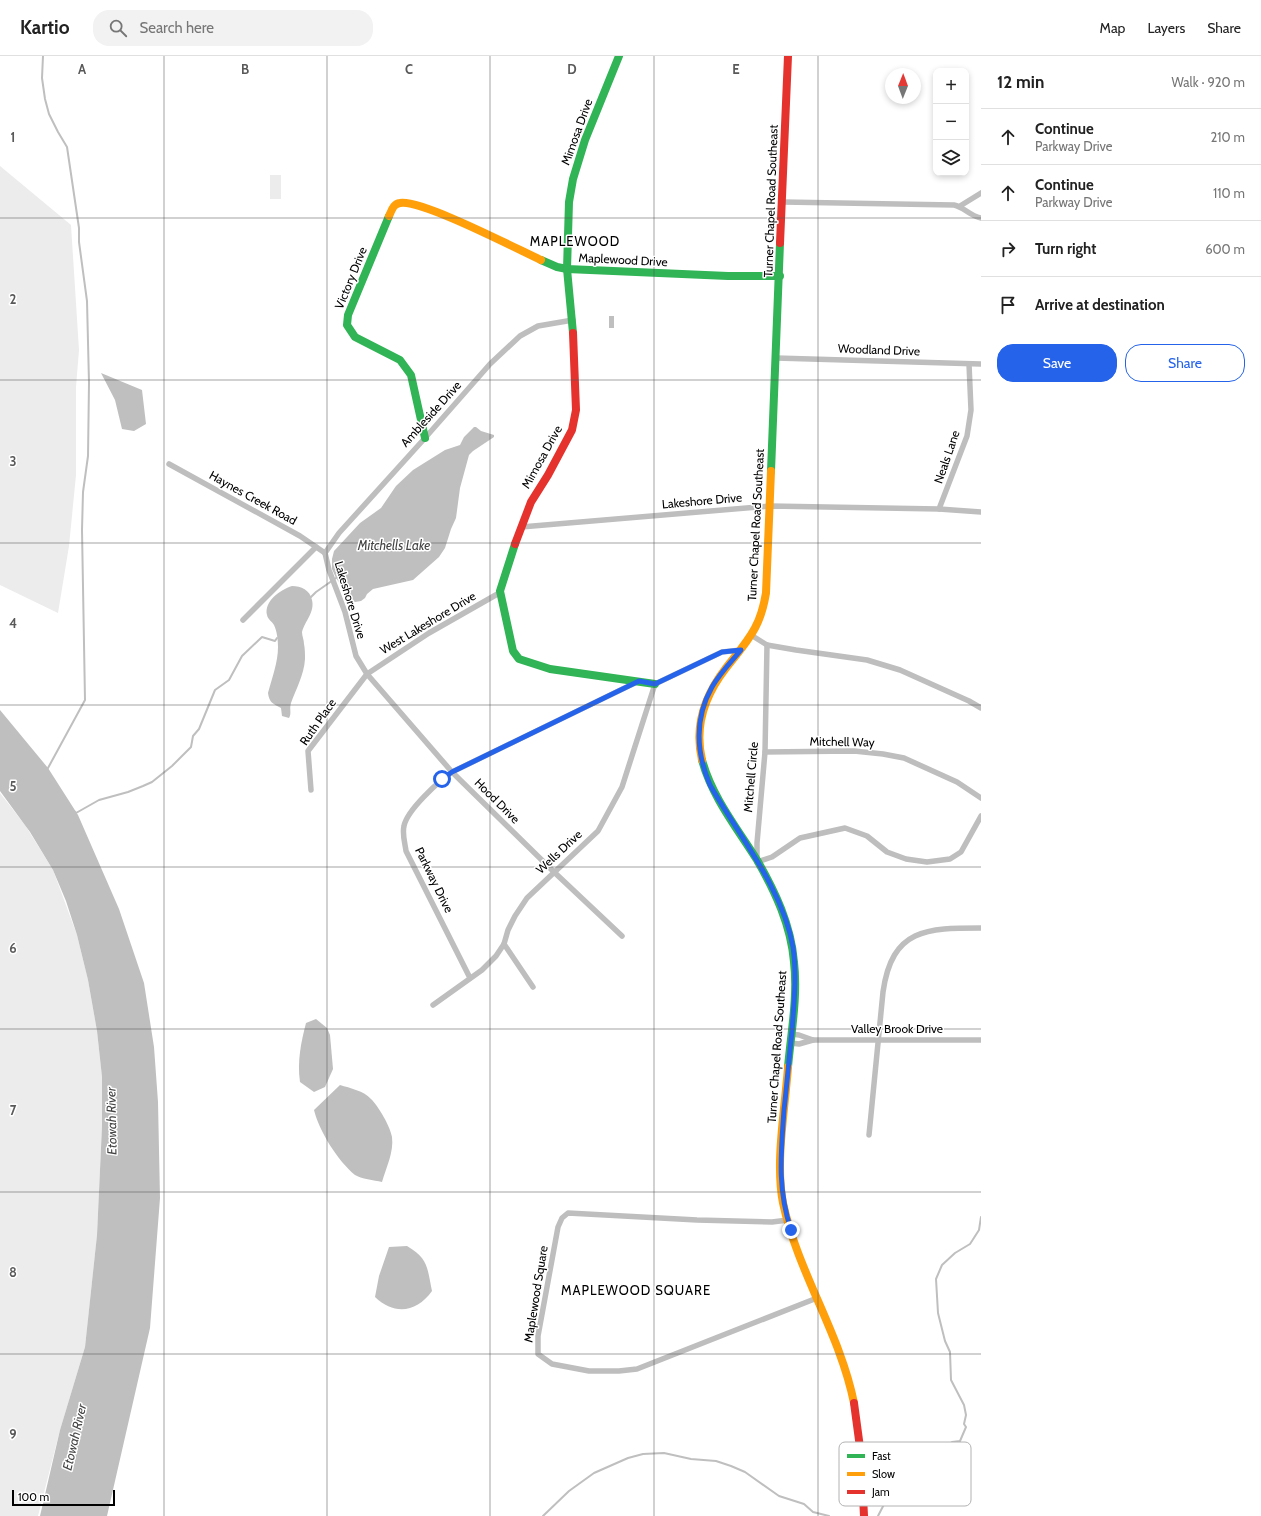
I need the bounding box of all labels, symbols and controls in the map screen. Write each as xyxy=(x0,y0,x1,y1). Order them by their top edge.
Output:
search box xyxy=(93,10,373,46)
text: Kartio xyxy=(20,16,69,39)
icon: search xyxy=(107,17,129,39)
text: Search here xyxy=(139,19,214,37)
text: Map xyxy=(1100,19,1125,37)
text: Layers xyxy=(1147,19,1185,37)
text: Share xyxy=(1207,19,1241,37)
text: A xyxy=(78,61,87,77)
text: B xyxy=(241,61,249,77)
text: C xyxy=(405,61,413,77)
text: D xyxy=(567,61,577,77)
text: E xyxy=(732,61,740,77)
north arrow xyxy=(885,68,921,104)
map controls xyxy=(933,68,969,176)
button: + xyxy=(933,68,969,104)
text: 12 min xyxy=(997,72,1044,92)
text: Walk · 920 m xyxy=(1172,74,1245,90)
street label: Mimosa Drive xyxy=(558,97,595,167)
button: − xyxy=(933,104,969,140)
text: Continue xyxy=(1035,120,1094,138)
street label: Turner Chapel Road Southeast xyxy=(760,124,781,278)
icon: ahead xyxy=(997,126,1019,148)
text: 1 xyxy=(11,129,15,145)
text: 210 m xyxy=(1211,129,1245,145)
text: Parkway Drive xyxy=(1035,138,1112,154)
button: layers xyxy=(933,140,969,176)
text: Continue xyxy=(1035,176,1094,194)
icon: ahead xyxy=(997,182,1019,204)
text: 110 m xyxy=(1213,185,1245,201)
text: Parkway Drive xyxy=(1035,194,1112,210)
district label: MAPLEWOOD xyxy=(530,233,620,249)
icon: right xyxy=(997,238,1019,260)
text: Turn right xyxy=(1035,240,1096,258)
text: 600 m xyxy=(1205,241,1245,257)
street label: Victory Drive xyxy=(331,244,370,311)
street label: Maplewood Drive xyxy=(578,250,668,269)
text: 2 xyxy=(10,291,17,307)
icon: arrive xyxy=(997,294,1019,316)
text: Arrive at destination xyxy=(1035,296,1165,314)
street label: Woodland Drive xyxy=(838,341,920,358)
button: Save xyxy=(997,344,1117,382)
button: Share xyxy=(1125,344,1245,382)
street label: Ambleside Drive xyxy=(397,378,464,450)
street label: Mimosa Drive xyxy=(518,423,565,491)
street label: Neals Lane xyxy=(930,428,963,485)
street label: Turner Chapel Road Southeast xyxy=(744,448,767,602)
text: 3 xyxy=(9,453,17,469)
street label: Haynes Creek Road xyxy=(207,467,300,528)
street label: Lakeshore Drive xyxy=(661,490,743,511)
water label: Mitchells Lake xyxy=(357,537,430,553)
street label: Lakeshore Drive xyxy=(332,559,369,641)
street label: West Lakeshore Drive xyxy=(377,588,478,657)
text: 4 xyxy=(9,615,17,631)
street label: Ruth Place xyxy=(296,695,339,748)
street label: Mitchell Way xyxy=(809,733,875,750)
street label: Mitchell Circle xyxy=(740,741,761,813)
route start xyxy=(433,770,451,788)
street label: Hood Drive xyxy=(472,775,523,826)
text: 5 xyxy=(10,778,17,794)
street label: Wells Drive xyxy=(533,827,585,877)
street label: Parkway Drive xyxy=(412,844,457,915)
text: 6 xyxy=(9,940,17,956)
street label: Turner Chapel Road Southeast xyxy=(764,970,789,1124)
street label: Valley Brook Drive xyxy=(851,1021,943,1036)
water label: Etowah River xyxy=(102,1086,120,1155)
text: 7 xyxy=(10,1102,17,1118)
route end xyxy=(782,1221,800,1239)
street label: Maplewood Square xyxy=(520,1244,551,1343)
text: 8 xyxy=(9,1264,17,1280)
district label: MAPLEWOOD SQUARE xyxy=(561,1282,711,1298)
water label: Etowah River xyxy=(59,1401,90,1472)
text: 9 xyxy=(9,1426,17,1442)
legend xyxy=(839,1442,971,1506)
text: Fast xyxy=(872,1449,891,1463)
text: Slow xyxy=(872,1467,895,1481)
text: Jam xyxy=(871,1485,890,1499)
scale bar xyxy=(12,1488,115,1507)
text: 100 m xyxy=(18,1490,49,1504)

